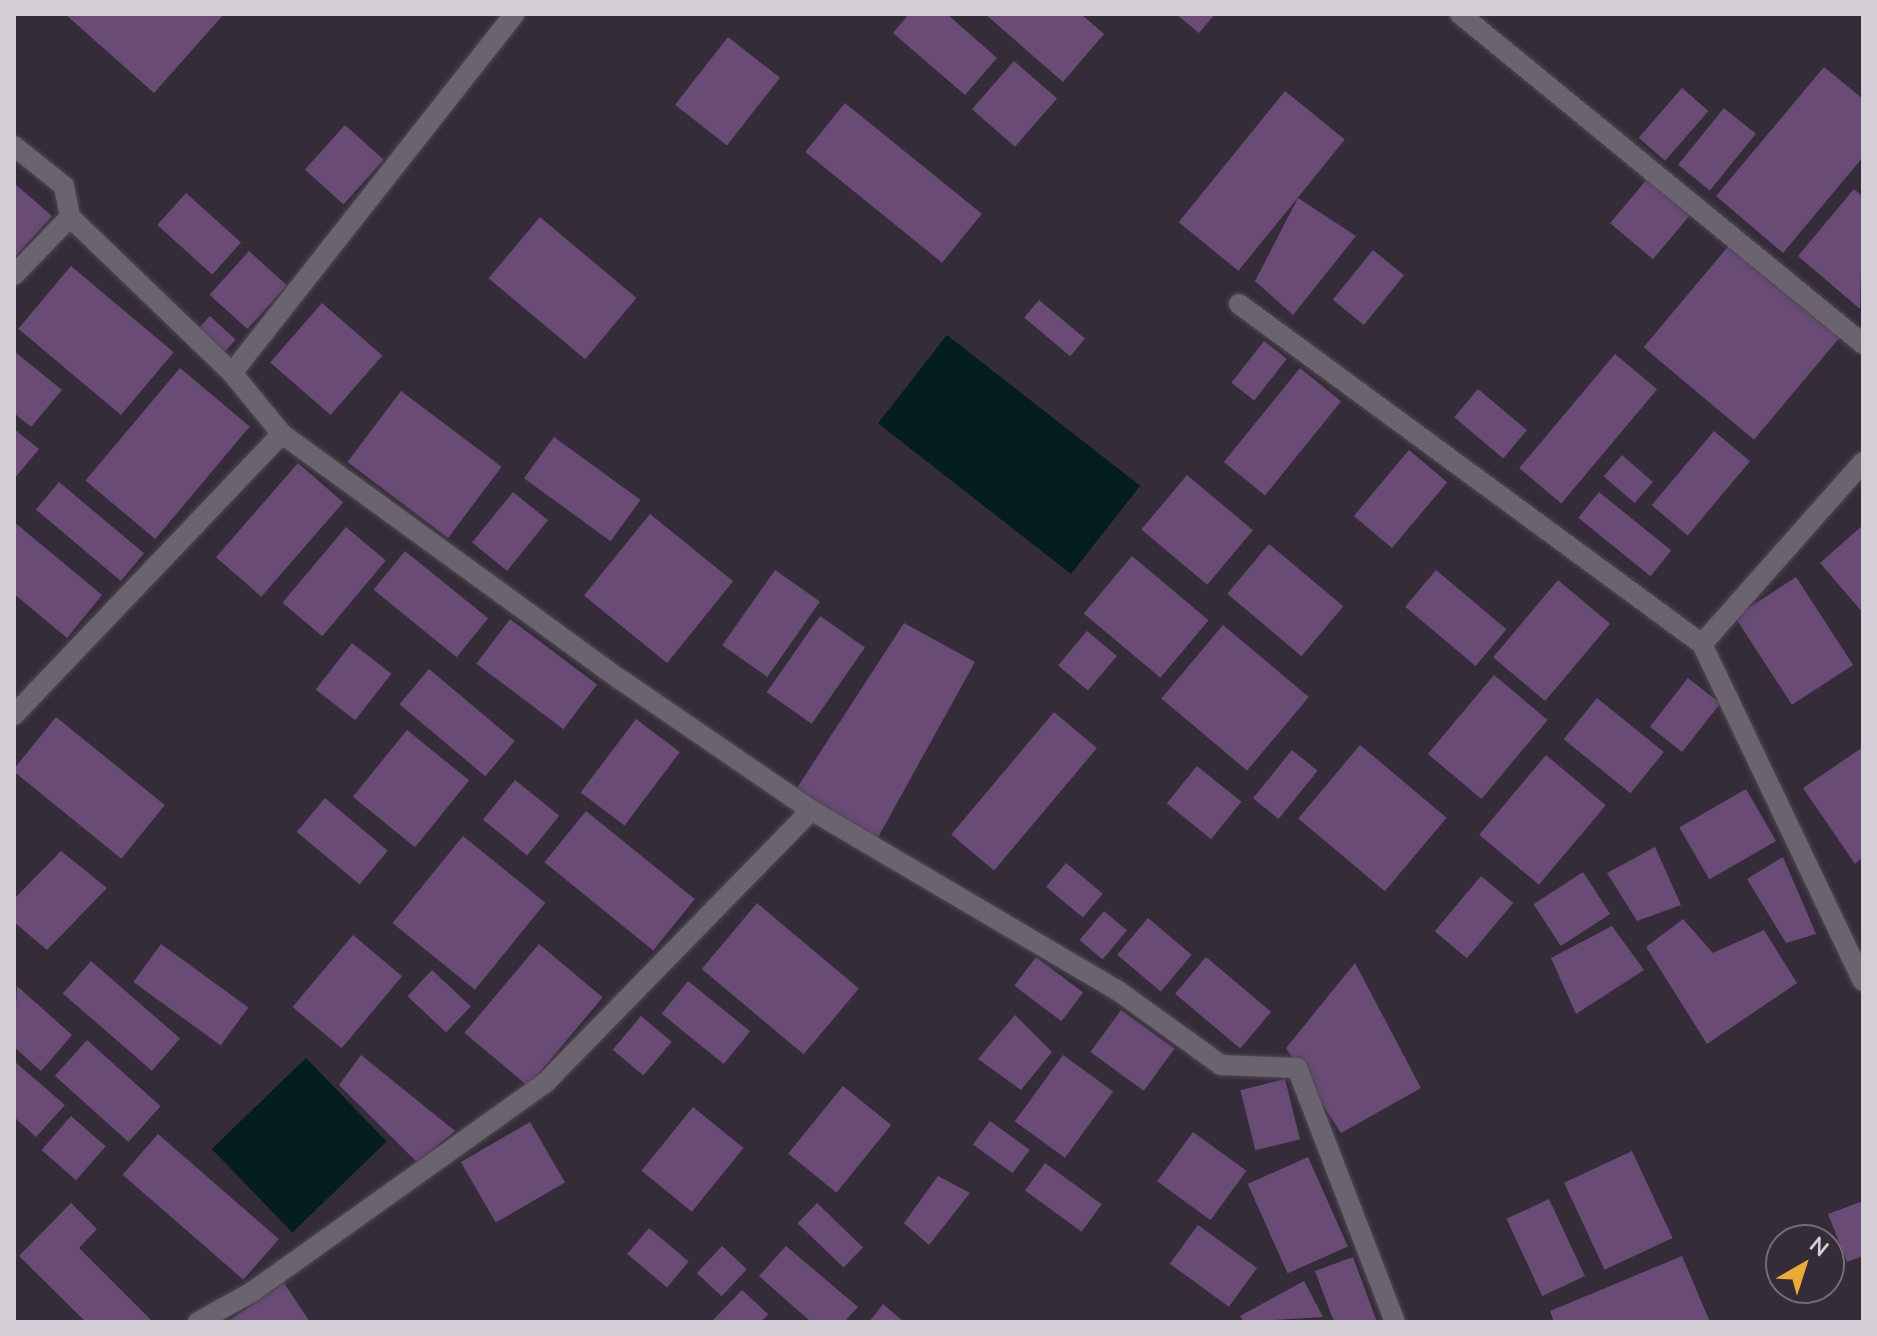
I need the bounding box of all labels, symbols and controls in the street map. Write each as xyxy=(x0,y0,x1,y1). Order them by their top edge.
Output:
north arrow xyxy=(1765,1224,1845,1304)
text: N xyxy=(1803,1230,1835,1264)

